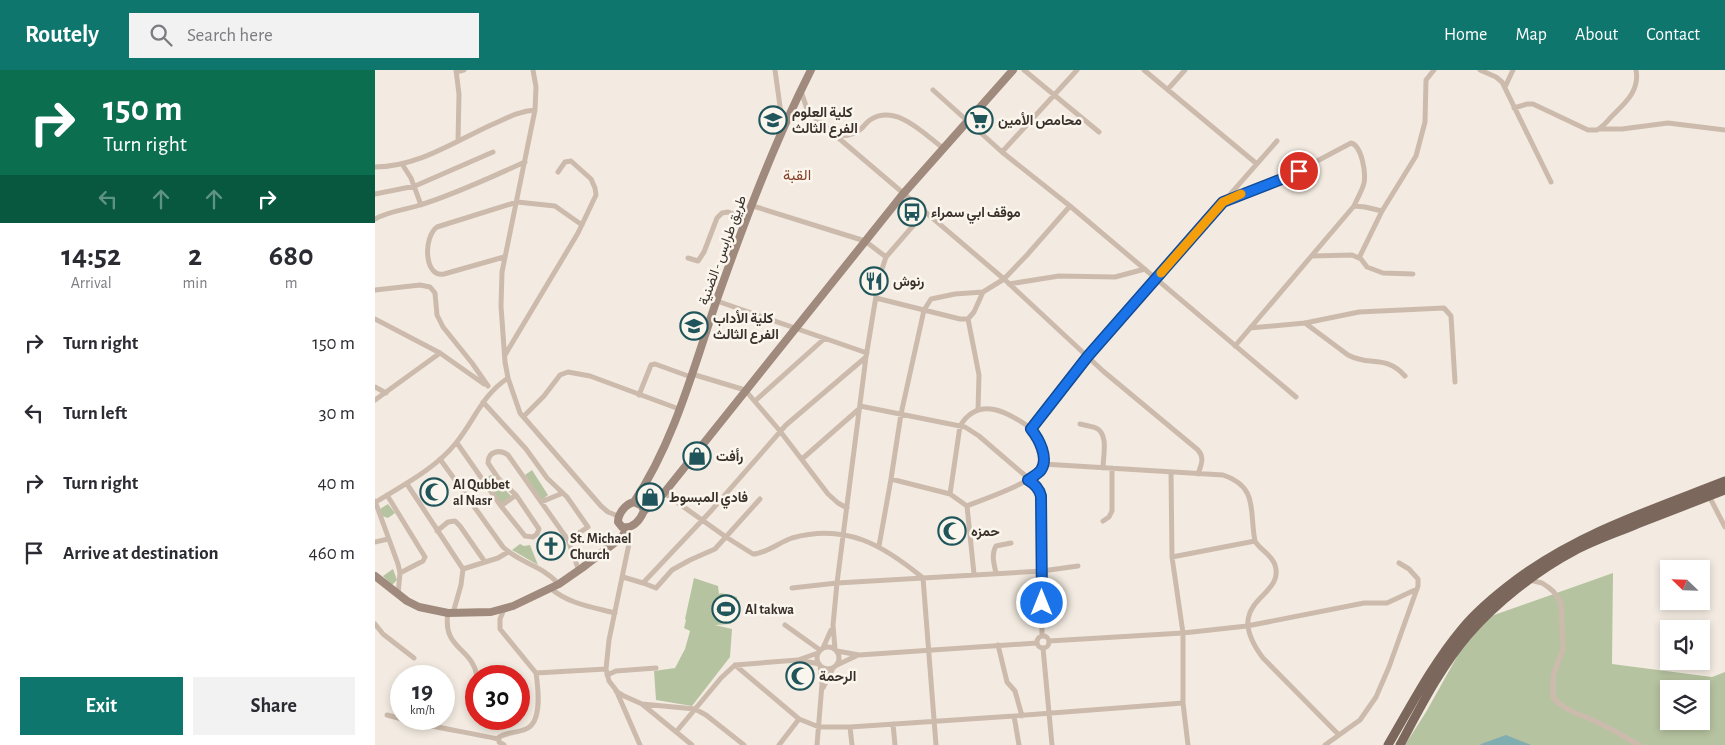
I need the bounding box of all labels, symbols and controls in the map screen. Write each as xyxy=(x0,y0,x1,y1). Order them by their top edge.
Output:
search box xyxy=(129,13,479,58)
icon: search xyxy=(147,21,175,49)
text: Routely xyxy=(25,23,99,47)
text: Search here xyxy=(187,26,273,45)
text: Home xyxy=(1444,26,1487,44)
text: Map xyxy=(1515,26,1547,44)
text: About xyxy=(1575,26,1618,44)
text: Contact xyxy=(1646,26,1700,44)
icon: right xyxy=(20,90,85,155)
text: 150 m xyxy=(103,92,183,127)
school or university icon: كلية العلوم الفرع الثالث xyxy=(758,105,788,135)
supermarket icon: محامص الأمين xyxy=(964,105,994,135)
place label: كلية العلوم الفرع الثالث xyxy=(792,106,858,138)
place label: محامص الأمين xyxy=(998,112,1082,129)
text: Turn right xyxy=(103,133,187,155)
pin xyxy=(1278,150,1320,192)
icon: arrive xyxy=(1285,157,1313,185)
district label: القبة xyxy=(783,168,811,184)
icon: left xyxy=(94,185,122,213)
icon: ahead xyxy=(147,185,175,213)
icon: ahead xyxy=(200,185,228,213)
icon: right xyxy=(253,185,281,213)
street label: طريق طرابس - الضنية xyxy=(697,194,750,307)
bus stop icon: موقف ابي سمراء xyxy=(897,197,927,227)
place label: موقف ابي سمراء xyxy=(931,206,1021,224)
text: 14:52 xyxy=(61,241,121,271)
text: 2 xyxy=(188,241,202,271)
text: 680 xyxy=(269,241,314,271)
restaurant icon: رنوش xyxy=(859,266,889,296)
text: Arrival xyxy=(71,275,112,291)
text: min xyxy=(182,275,207,291)
text: m xyxy=(285,275,298,291)
place label: رنوش xyxy=(893,275,924,290)
place label: كلية الأداب الفرع الثالث xyxy=(713,310,779,344)
school or university icon: كلية الأداب الفرع الثالث xyxy=(679,311,709,341)
icon: right xyxy=(20,329,48,357)
text: Turn right xyxy=(63,334,138,353)
text: 150 m xyxy=(312,334,355,353)
icon: left xyxy=(20,399,48,427)
text: Turn left xyxy=(63,404,127,423)
text: 30 m xyxy=(319,404,355,423)
shop icon: رأفت xyxy=(682,441,712,471)
place label: رأفت xyxy=(716,448,743,465)
icon: right xyxy=(20,469,48,497)
text: Turn right xyxy=(63,474,138,493)
text: 40 m xyxy=(317,474,355,493)
mosque icon: Al Qubbet al Nasr xyxy=(419,477,449,507)
place label: Al Qubbet al Nasr xyxy=(453,478,510,508)
shop icon: فادي المبسوط xyxy=(635,482,665,512)
place label: فادي المبسوط xyxy=(669,491,748,509)
mosque icon: حمزه xyxy=(937,516,967,546)
place label: حمزه xyxy=(971,525,1000,540)
church icon: St. Michael Church xyxy=(536,531,566,561)
place label: St. Michael Church xyxy=(570,532,631,562)
icon: arrive xyxy=(20,539,48,567)
text: Arrive at destination xyxy=(63,544,219,563)
text: 460 m xyxy=(309,544,355,563)
north arrow xyxy=(1660,560,1710,610)
map controls xyxy=(1660,560,1710,730)
position arrow xyxy=(1015,576,1067,628)
sports icon: Al takwa xyxy=(711,594,741,624)
place label: Al takwa xyxy=(745,603,794,617)
button: sound xyxy=(1660,620,1710,670)
mosque icon: الرحمة xyxy=(785,661,815,691)
speed limit sign: 30 xyxy=(465,665,530,730)
place label: الرحمة xyxy=(819,670,856,685)
button: Exit xyxy=(20,677,183,735)
button: Share xyxy=(193,677,355,735)
text: 19 xyxy=(412,679,433,704)
button: layers xyxy=(1660,680,1710,730)
text: km/h xyxy=(410,704,435,716)

